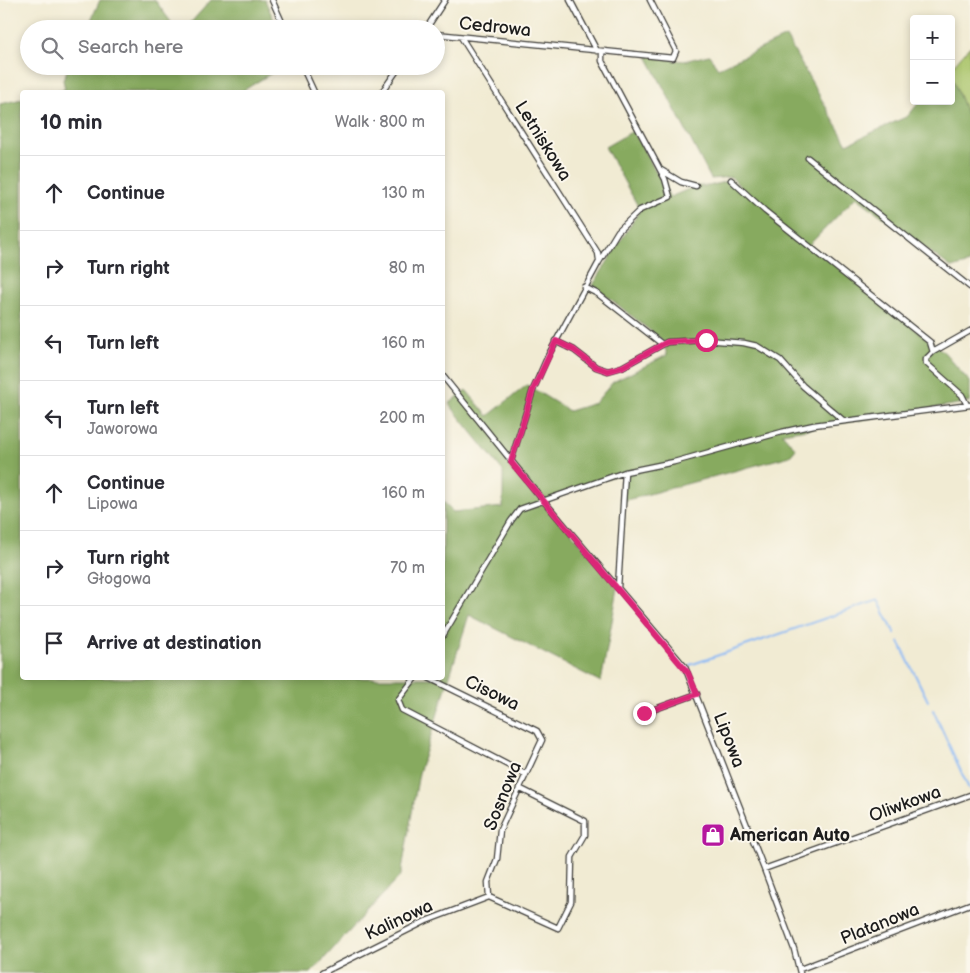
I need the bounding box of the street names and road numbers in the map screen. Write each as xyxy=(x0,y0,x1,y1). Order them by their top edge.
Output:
street label: Cedrowa xyxy=(458,13,532,41)
street label: Letniskowa xyxy=(510,97,576,185)
street label: Cisowa xyxy=(461,671,523,715)
street label: Lipowa xyxy=(709,710,749,770)
street label: Sosnowa xyxy=(480,758,526,834)
street label: Oliwkowa xyxy=(866,781,944,827)
street label: Kalinowa xyxy=(362,895,436,945)
street label: Platanowa xyxy=(838,899,922,949)

